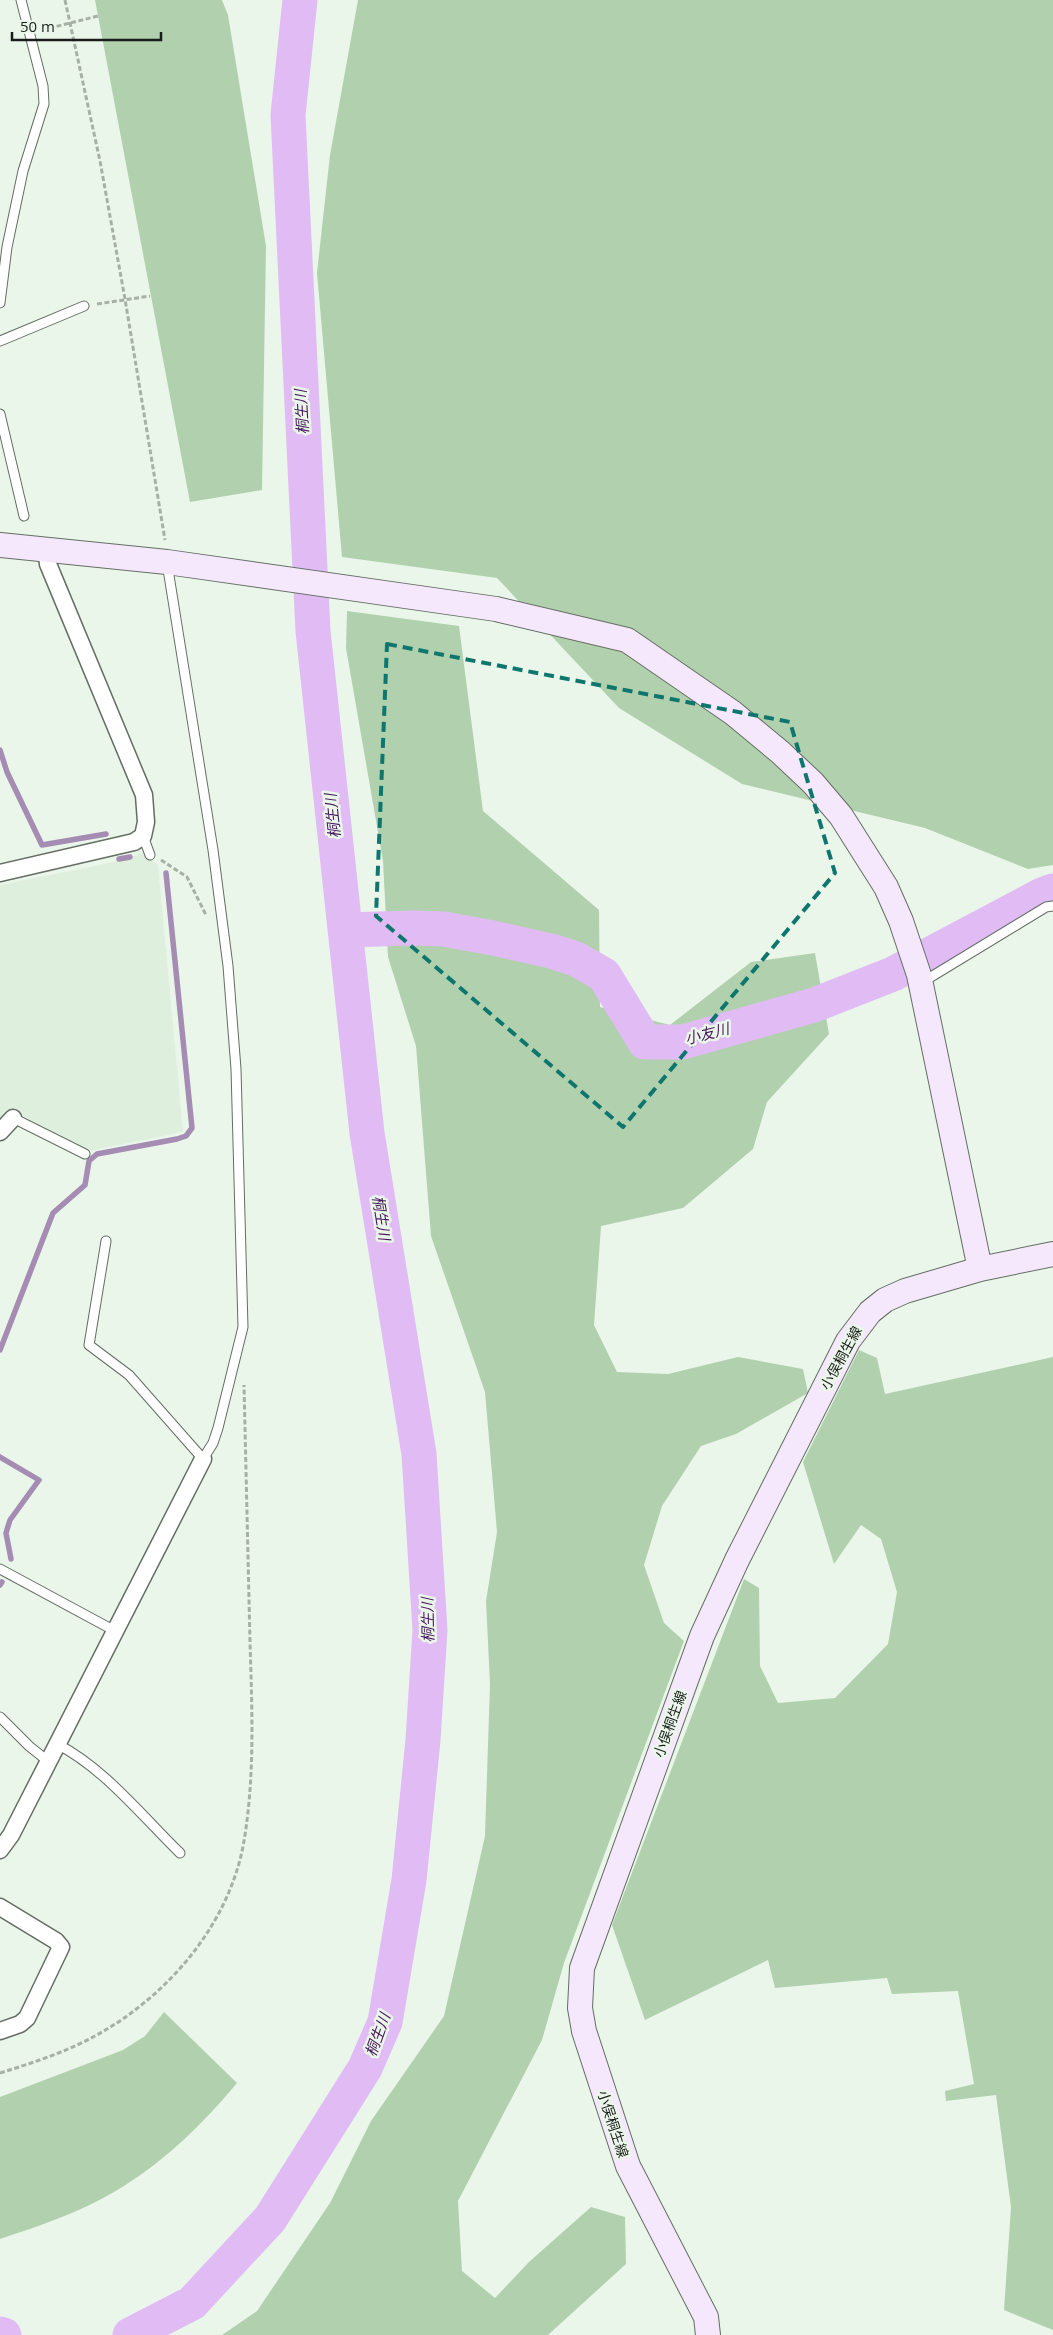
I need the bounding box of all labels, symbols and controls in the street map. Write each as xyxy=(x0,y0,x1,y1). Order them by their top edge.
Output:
scale bar xyxy=(12,10,161,42)
text: 50 m xyxy=(20,16,55,36)
water label: 桐生川 xyxy=(290,387,312,435)
water label: 桐生川 xyxy=(320,791,344,840)
water label: 小友川 xyxy=(682,1017,733,1048)
water label: 桐生川 xyxy=(369,1194,396,1244)
street label: 小俣桐生線 xyxy=(815,1323,866,1393)
water label: 桐生川 xyxy=(417,1595,437,1643)
street label: 小俣桐生線 xyxy=(649,1688,690,1760)
water label: 桐生川 xyxy=(360,2008,395,2059)
street label: 小俣桐生線 xyxy=(594,2088,633,2160)

